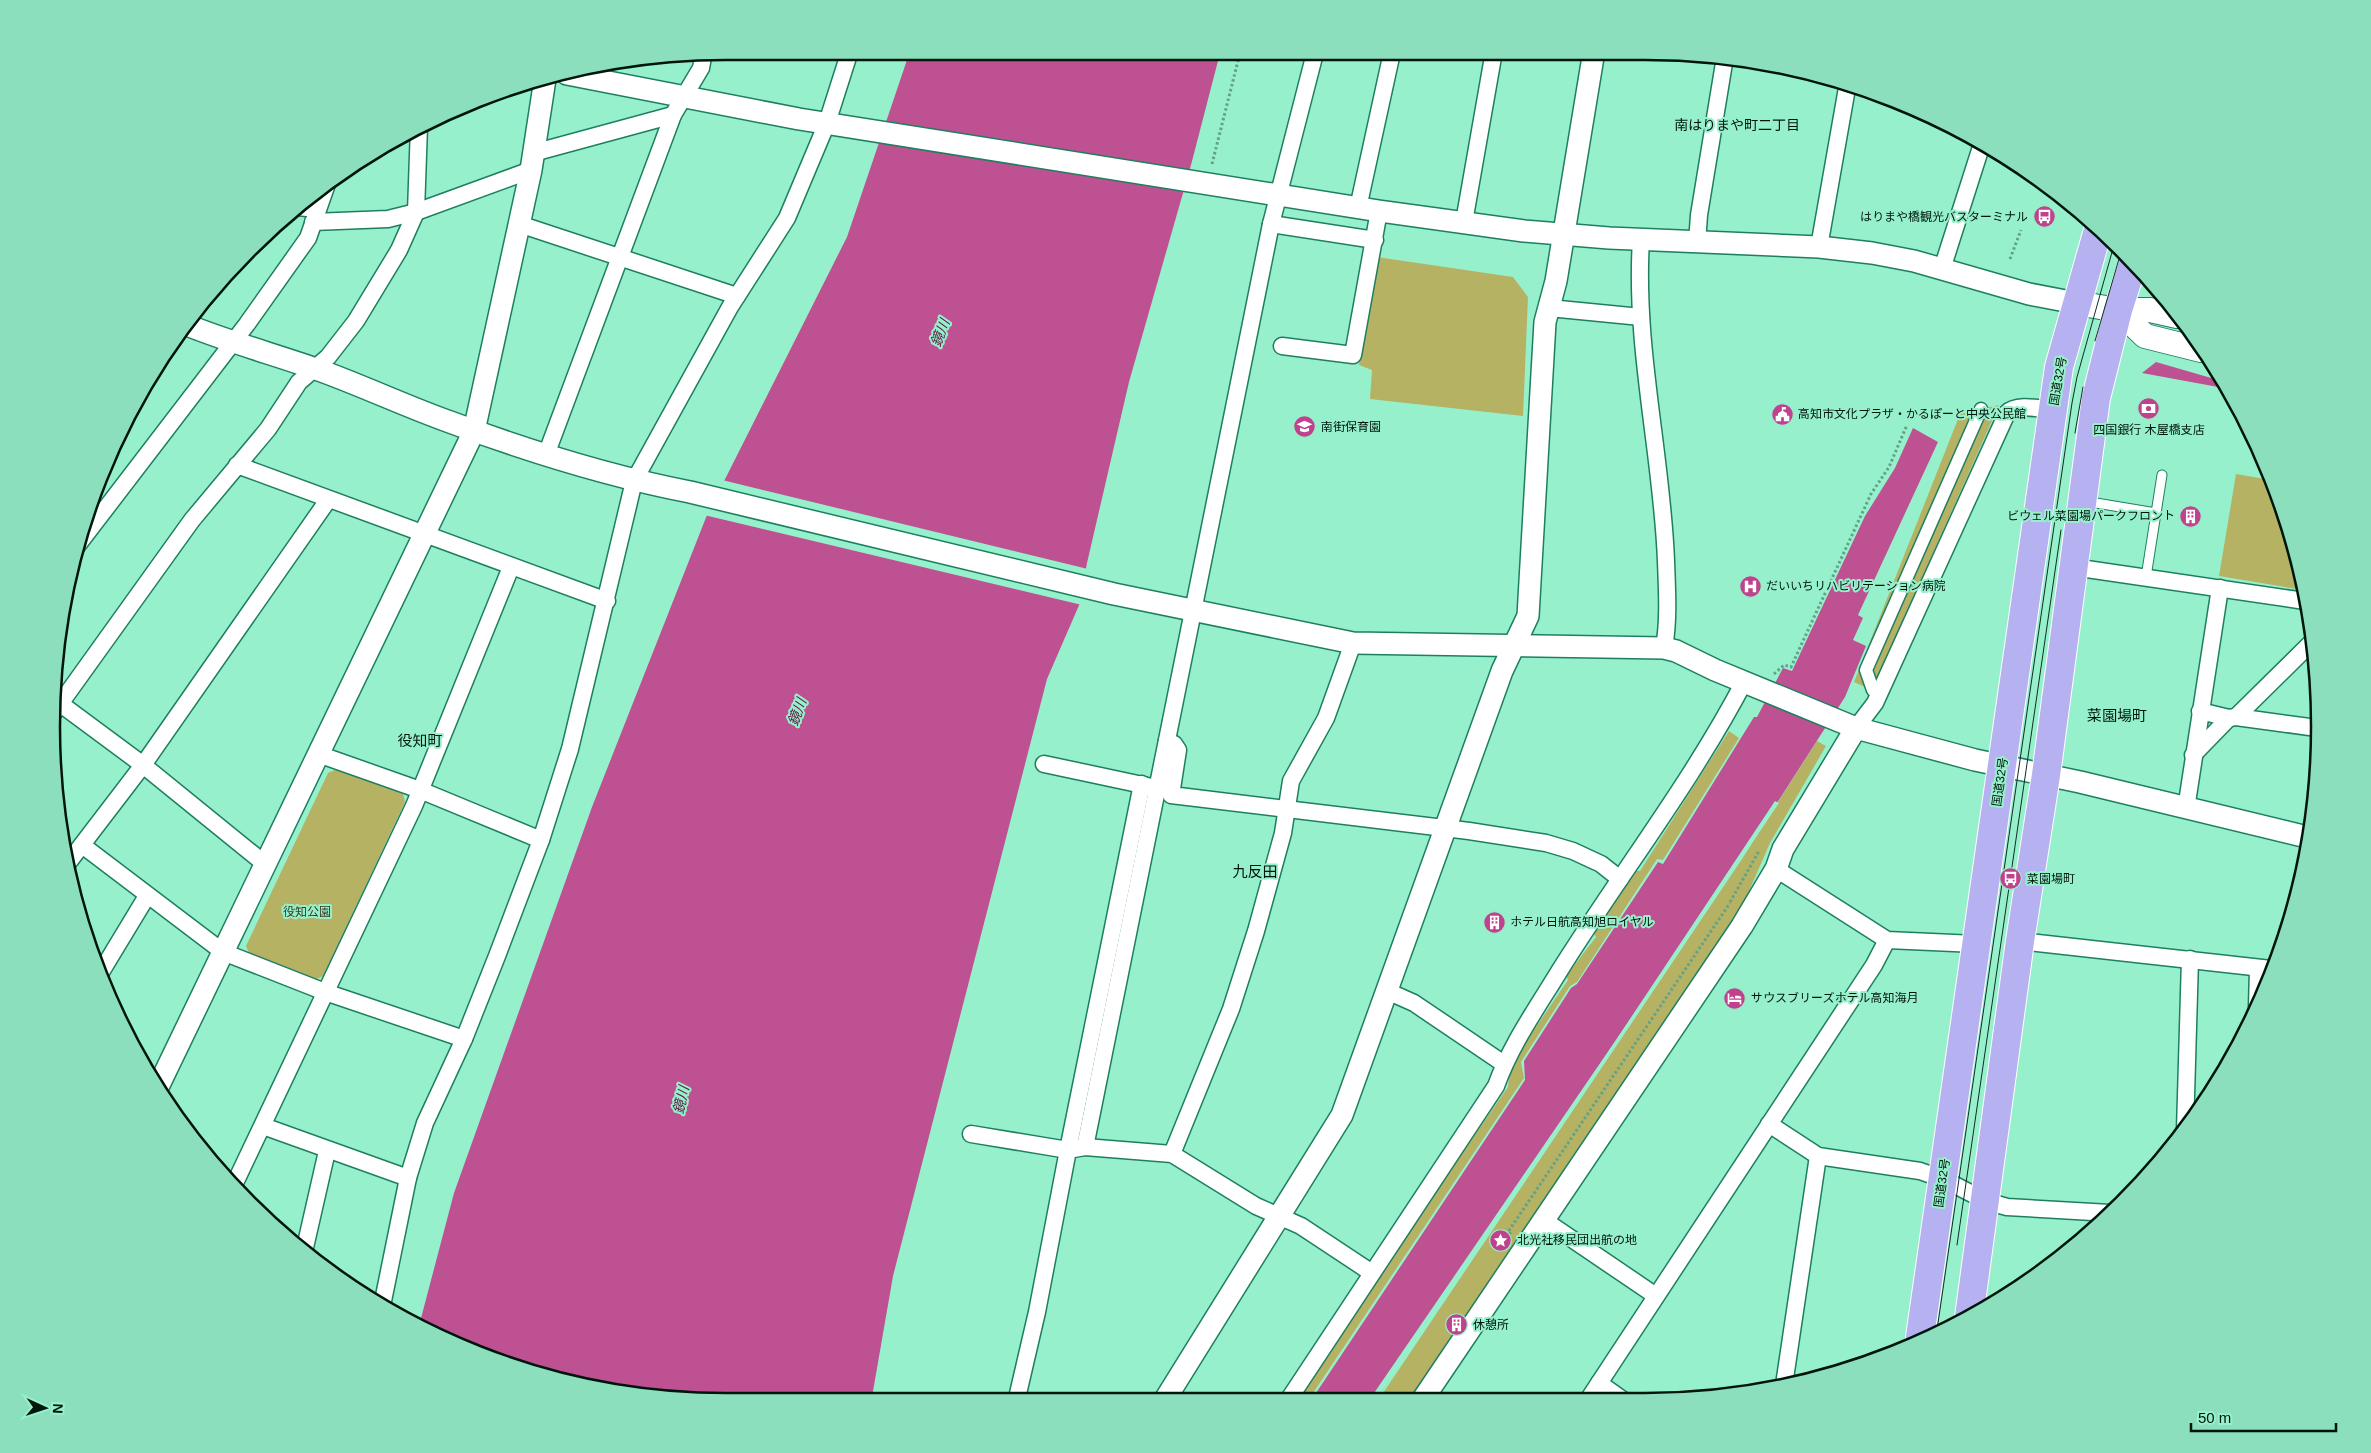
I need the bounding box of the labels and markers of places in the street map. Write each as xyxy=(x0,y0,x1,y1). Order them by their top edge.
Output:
bus stop icon: はりまや橋観光バスターミナル xyxy=(2032,205,2056,229)
place label: はりまや橋観光バスターミナル xyxy=(1860,210,2028,224)
bank icon: 四国銀行 木屋橋支店 xyxy=(2137,397,2161,421)
public building icon: 高知市文化プラザ・かるぽーと中央公民館 xyxy=(1770,402,1794,426)
place label: 高知市文化プラザ・かるぽーと中央公民館 xyxy=(1798,407,2026,421)
school or university icon: 南街保育園 xyxy=(1293,415,1317,439)
place label: 南街保育園 xyxy=(1321,420,1381,434)
place label: 四国銀行 木屋橋支店 xyxy=(2093,423,2205,437)
building icon: ビウェル菜園場パークフロント xyxy=(2179,504,2203,528)
place label: ビウェル菜園場パークフロント xyxy=(2007,509,2175,523)
hospital icon: だいいちリハビリテーション病院 xyxy=(1738,574,1762,598)
place label: だいいちリハビリテーション病院 xyxy=(1766,579,1946,593)
bus stop icon: 菜園場町 xyxy=(1999,867,2023,891)
place label: 菜園場町 xyxy=(2027,872,2075,886)
building icon: ホテル日航高知旭ロイヤル xyxy=(1482,910,1506,934)
place label: ホテル日航高知旭ロイヤル xyxy=(1510,915,1654,929)
hotel icon: サウスブリーズホテル高知海月 xyxy=(1723,986,1747,1010)
place label: サウスブリーズホテル高知海月 xyxy=(1751,991,1918,1005)
place icon: 北光社移民団出航の地 xyxy=(1489,1228,1513,1252)
place label: 北光社移民団出航の地 xyxy=(1517,1233,1637,1247)
building icon: 休憩所 xyxy=(1445,1313,1469,1337)
place label: 休憩所 xyxy=(1473,1318,1509,1332)

